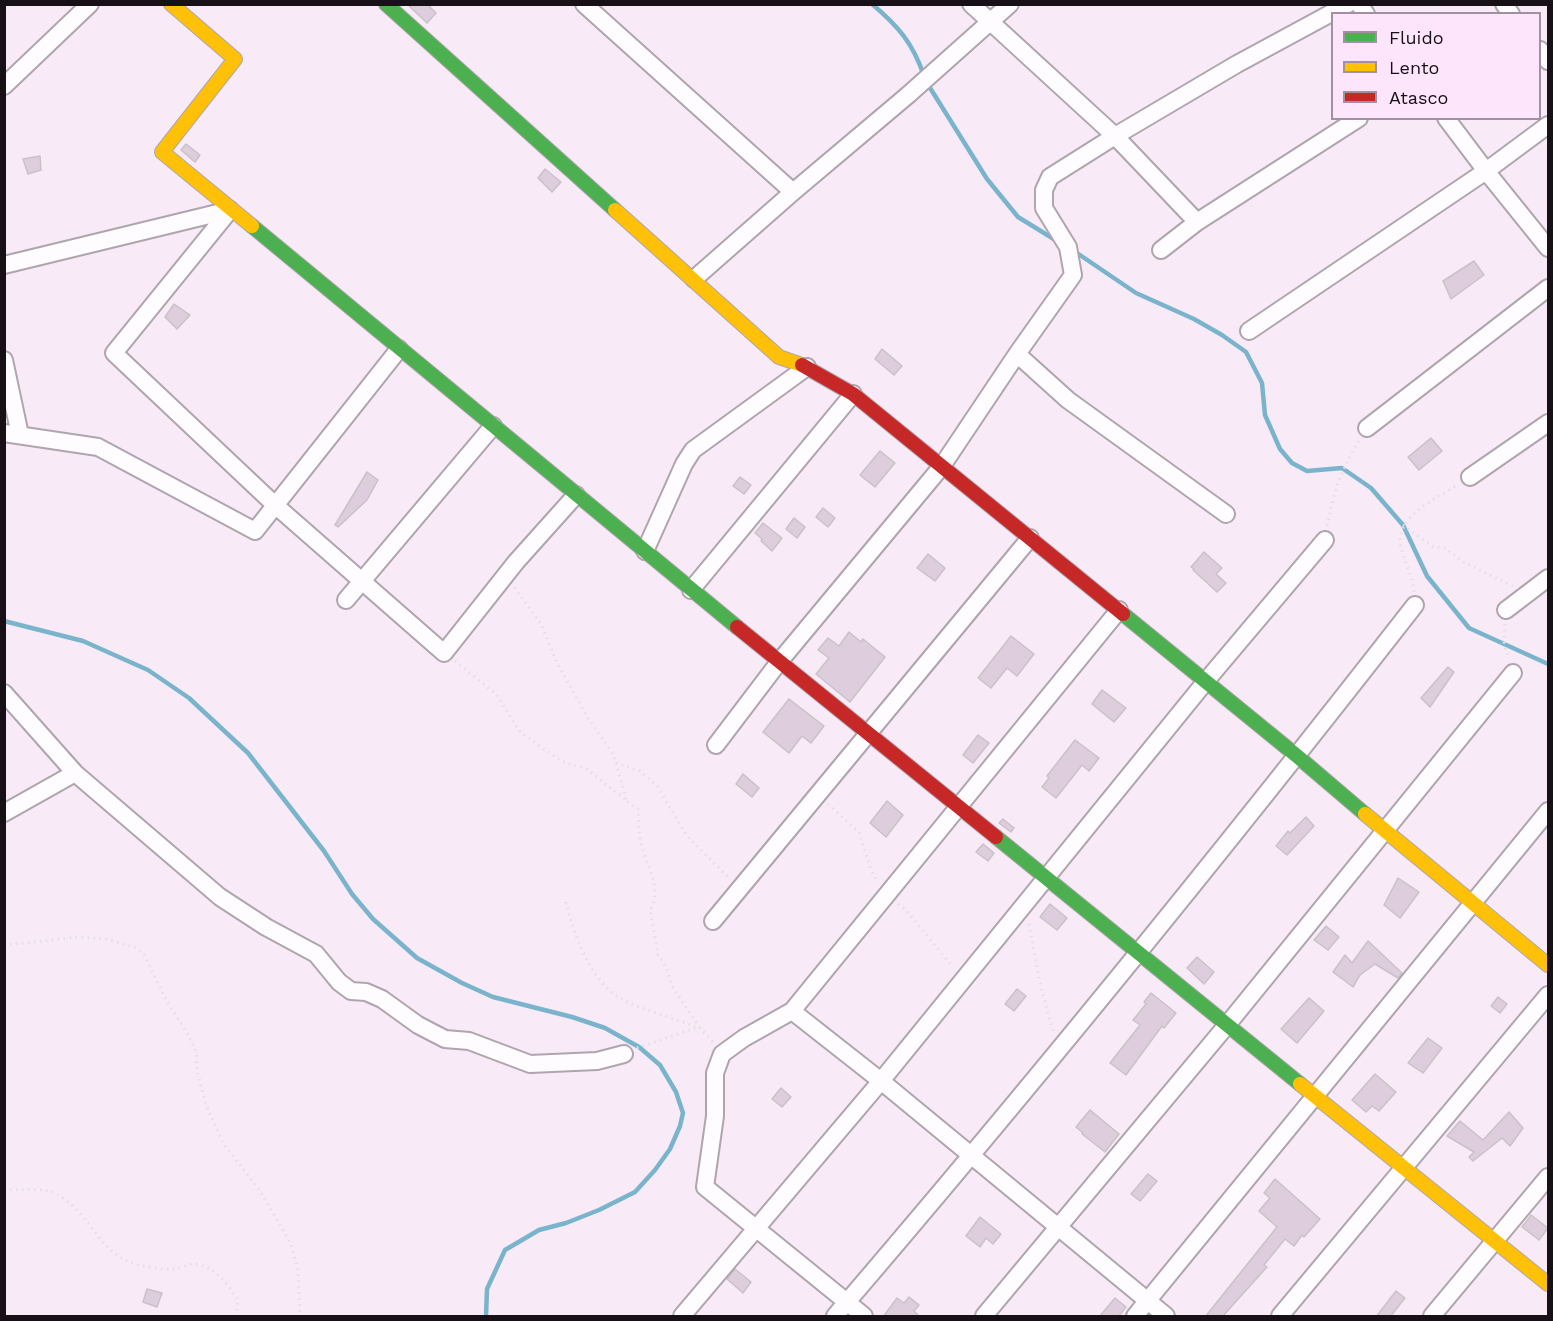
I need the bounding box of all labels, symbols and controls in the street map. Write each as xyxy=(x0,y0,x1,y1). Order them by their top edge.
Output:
legend xyxy=(1331,12,1541,120)
text: Fluido xyxy=(1389,27,1443,48)
text: Lento xyxy=(1389,57,1439,78)
text: Atasco xyxy=(1389,87,1448,108)

